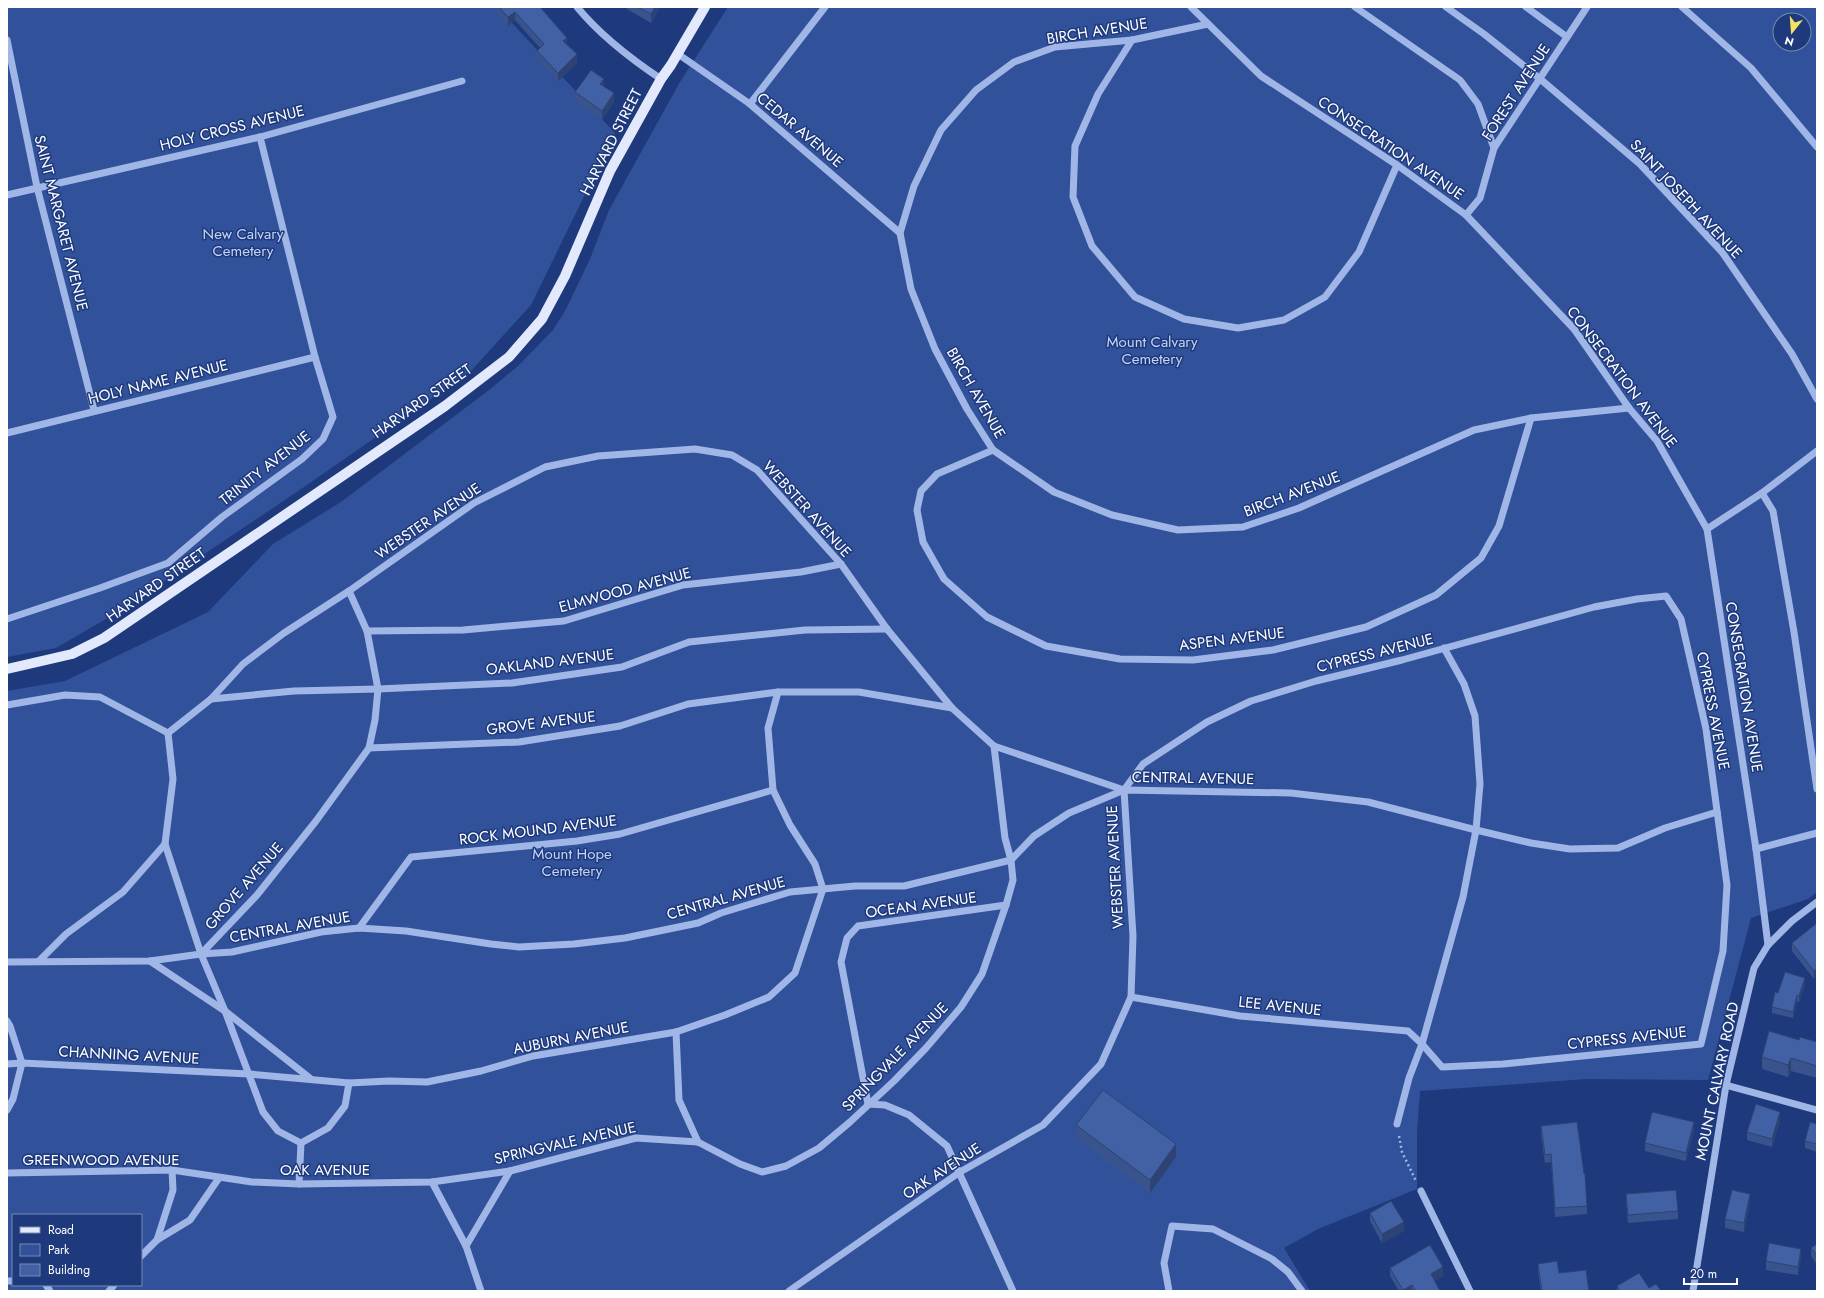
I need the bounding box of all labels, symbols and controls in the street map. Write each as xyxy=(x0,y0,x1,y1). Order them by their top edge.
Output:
street label: BIRCH AVENUE xyxy=(1045,12,1149,50)
north arrow xyxy=(1772,12,1812,52)
text: N xyxy=(1783,33,1796,50)
street label: FOREST AVENUE xyxy=(1476,39,1556,145)
street label: HARVARD STREET xyxy=(575,85,647,199)
street label: CEDAR AVENUE xyxy=(752,87,848,173)
street label: CONSECRATION AVENUE xyxy=(1313,91,1469,205)
street label: HOLY CROSS AVENUE xyxy=(157,99,307,157)
street label: SAINT MARGARET AVENUE xyxy=(29,133,93,313)
street label: SAINT JOSEPH AVENUE xyxy=(1625,134,1747,264)
park label: New Calvary Cemetery xyxy=(203,223,284,262)
street label: CONSECRATION AVENUE xyxy=(1561,302,1683,452)
park label: Mount Calvary Cemetery xyxy=(1106,331,1198,370)
street label: BIRCH AVENUE xyxy=(941,343,1011,443)
street label: HOLY NAME AVENUE xyxy=(86,354,230,410)
street label: HARVARD STREET xyxy=(368,358,476,444)
street label: TRINITY AVENUE xyxy=(215,425,315,511)
street label: WEBSTER AVENUE xyxy=(757,456,857,562)
street label: BIRCH AVENUE xyxy=(1241,465,1343,523)
street label: WEBSTER AVENUE xyxy=(371,477,485,565)
street label: HARVARD STREET xyxy=(102,542,210,628)
street label: ELMWOOD AVENUE xyxy=(556,562,694,618)
street label: CONSECRATION AVENUE xyxy=(1720,600,1768,774)
street label: ASPEN AVENUE xyxy=(1178,622,1286,656)
street label: CYPRESS AVENUE xyxy=(1314,628,1436,678)
street label: OAKLAND AVENUE xyxy=(485,643,615,681)
street label: CYPRESS AVENUE xyxy=(1691,650,1735,772)
street label: GROVE AVENUE xyxy=(485,705,597,741)
street label: CENTRAL AVENUE xyxy=(1132,766,1254,790)
street label: WEBSTER AVENUE xyxy=(1101,805,1129,929)
street label: ROCK MOUND AVENUE xyxy=(458,809,618,851)
street label: GROVE AVENUE xyxy=(200,837,288,935)
park label: Mount Hope Cemetery xyxy=(532,843,612,882)
street label: CENTRAL AVENUE xyxy=(664,871,788,925)
street label: OCEAN AVENUE xyxy=(864,886,978,924)
street label: CENTRAL AVENUE xyxy=(228,906,352,948)
street label: LEE AVENUE xyxy=(1237,991,1323,1021)
street label: SPRINGVALE AVENUE xyxy=(837,997,953,1117)
street label: MOUNT CALVARY ROAD xyxy=(1689,1000,1745,1162)
street label: AUBURN AVENUE xyxy=(511,1016,631,1060)
street label: CYPRESS AVENUE xyxy=(1566,1021,1688,1055)
street label: CHANNING AVENUE xyxy=(58,1040,200,1070)
street label: SPRINGVALE AVENUE xyxy=(492,1116,638,1170)
street label: OAK AVENUE xyxy=(898,1137,986,1205)
street label: GREENWOOD AVENUE xyxy=(23,1149,180,1171)
street label: OAK AVENUE xyxy=(280,1159,370,1181)
legend xyxy=(12,1214,142,1286)
text: Road xyxy=(48,1221,74,1239)
text: Park xyxy=(48,1241,70,1259)
scale bar xyxy=(1684,1260,1737,1286)
text: Building xyxy=(48,1261,90,1279)
text: 20 m xyxy=(1690,1265,1717,1283)

